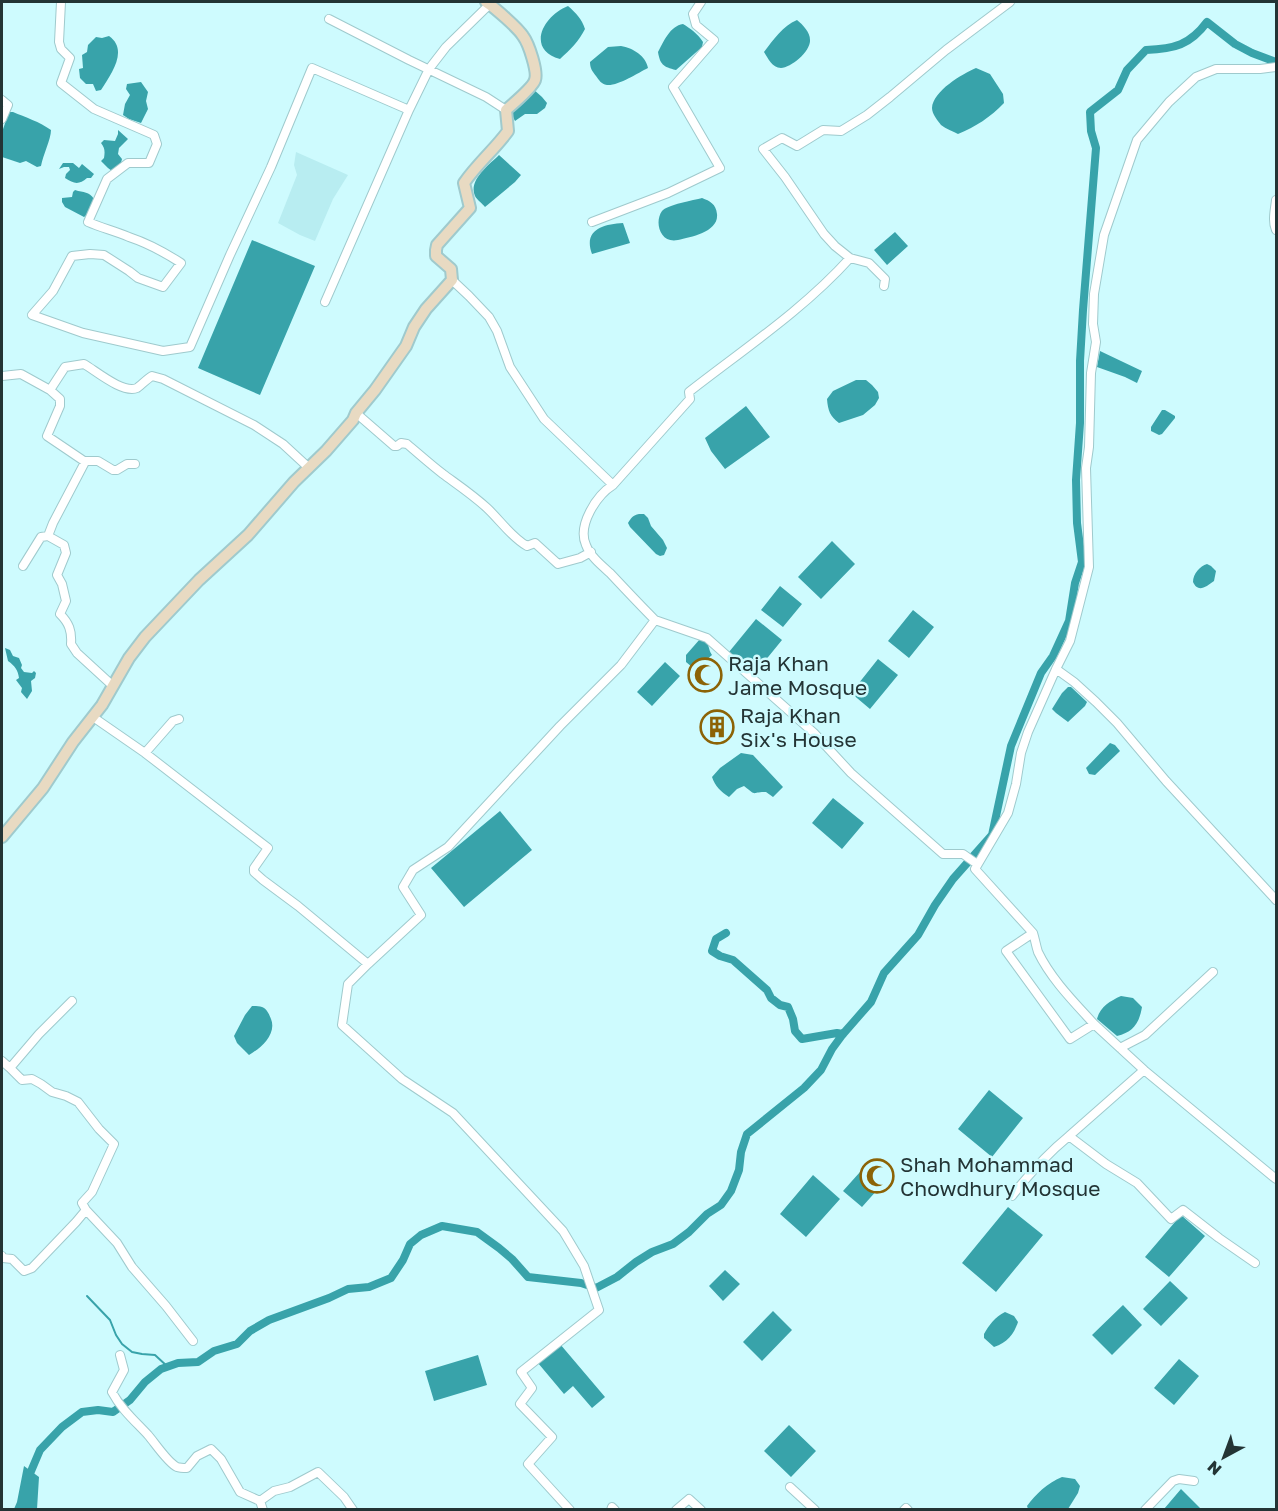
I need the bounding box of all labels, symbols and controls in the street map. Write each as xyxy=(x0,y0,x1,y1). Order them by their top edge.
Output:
place label: Raja Khan Jame Mosque xyxy=(728,650,867,700)
mosque icon: Raja Khan Jame Mosque xyxy=(687,657,723,693)
place label: Raja Khan Six's House xyxy=(740,702,857,752)
building icon: Raja Khan Six's House xyxy=(699,709,735,745)
place label: Shah Mohammad Chowdhury Mosque xyxy=(900,1151,1100,1201)
mosque icon: Shah Mohammad Chowdhury Mosque xyxy=(859,1158,895,1194)
north arrow xyxy=(1194,1427,1254,1487)
text: N xyxy=(1203,1457,1225,1480)

